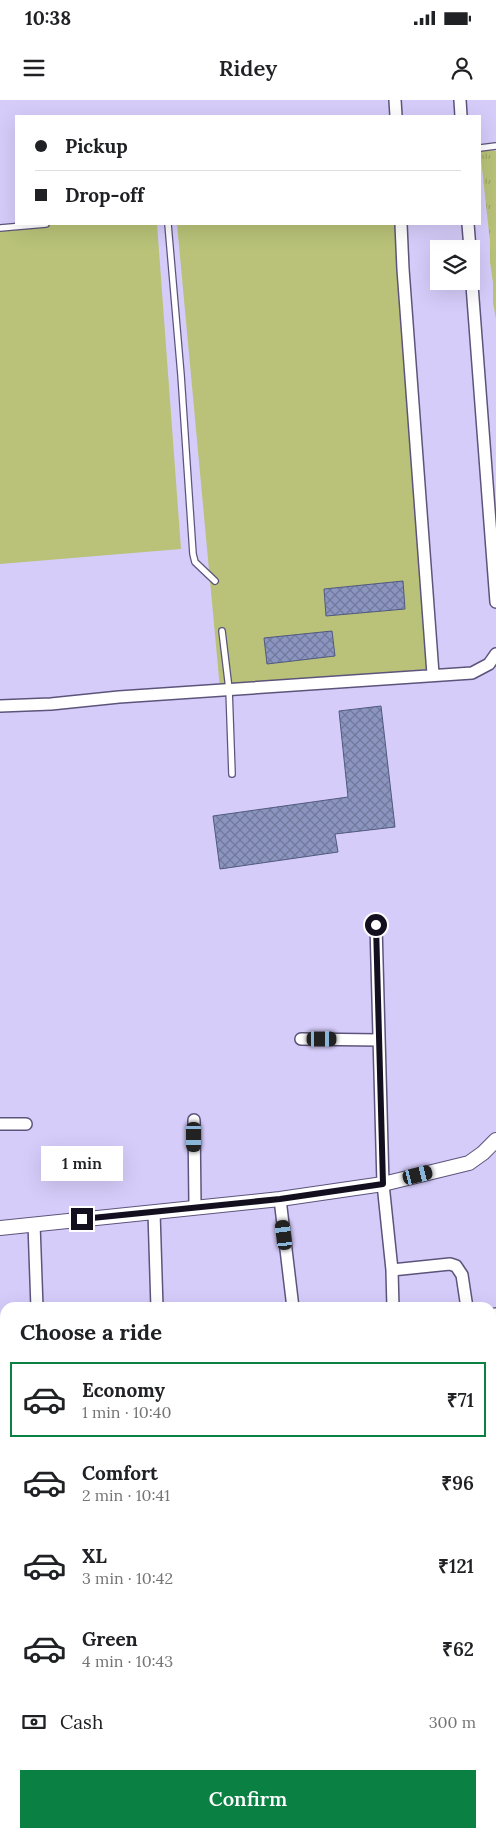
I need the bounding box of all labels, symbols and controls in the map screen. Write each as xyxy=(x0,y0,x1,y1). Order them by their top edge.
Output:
text: 10:38 xyxy=(25,6,71,30)
icon: menu xyxy=(20,54,48,82)
text: Ridey xyxy=(219,54,277,82)
icon: person xyxy=(448,54,476,82)
text: Pickup xyxy=(65,134,128,158)
text: Drop-off xyxy=(65,183,144,207)
map controls xyxy=(430,240,480,290)
button: layers xyxy=(430,240,480,290)
route start xyxy=(365,914,387,936)
car xyxy=(307,1032,337,1047)
car xyxy=(186,1122,201,1152)
callout: 1 min xyxy=(41,1146,123,1182)
text: 1 min xyxy=(62,1153,102,1173)
car xyxy=(401,1164,434,1186)
route end xyxy=(71,1208,93,1230)
car xyxy=(274,1219,293,1251)
text: Choose a ride xyxy=(20,1318,162,1346)
icon: car xyxy=(22,1377,67,1422)
text: Economy xyxy=(82,1378,165,1402)
text: ₹71 xyxy=(447,1388,474,1412)
text: 1 min · 10:40 xyxy=(82,1402,171,1422)
icon: car xyxy=(22,1460,67,1505)
text: Comfort xyxy=(82,1461,158,1485)
text: ₹96 xyxy=(441,1471,474,1495)
text: 2 min · 10:41 xyxy=(82,1485,170,1505)
icon: car xyxy=(22,1543,67,1588)
text: XL xyxy=(82,1544,107,1568)
text: ₹121 xyxy=(438,1554,474,1578)
text: 3 min · 10:42 xyxy=(82,1568,173,1588)
icon: car xyxy=(22,1626,67,1671)
text: Green xyxy=(82,1627,138,1651)
text: ₹62 xyxy=(442,1637,474,1661)
text: 4 min · 10:43 xyxy=(82,1651,173,1671)
icon: cash xyxy=(20,1708,48,1736)
text: Cash xyxy=(60,1710,103,1734)
text: 300 m xyxy=(429,1712,476,1732)
button: Confirm xyxy=(20,1770,476,1828)

